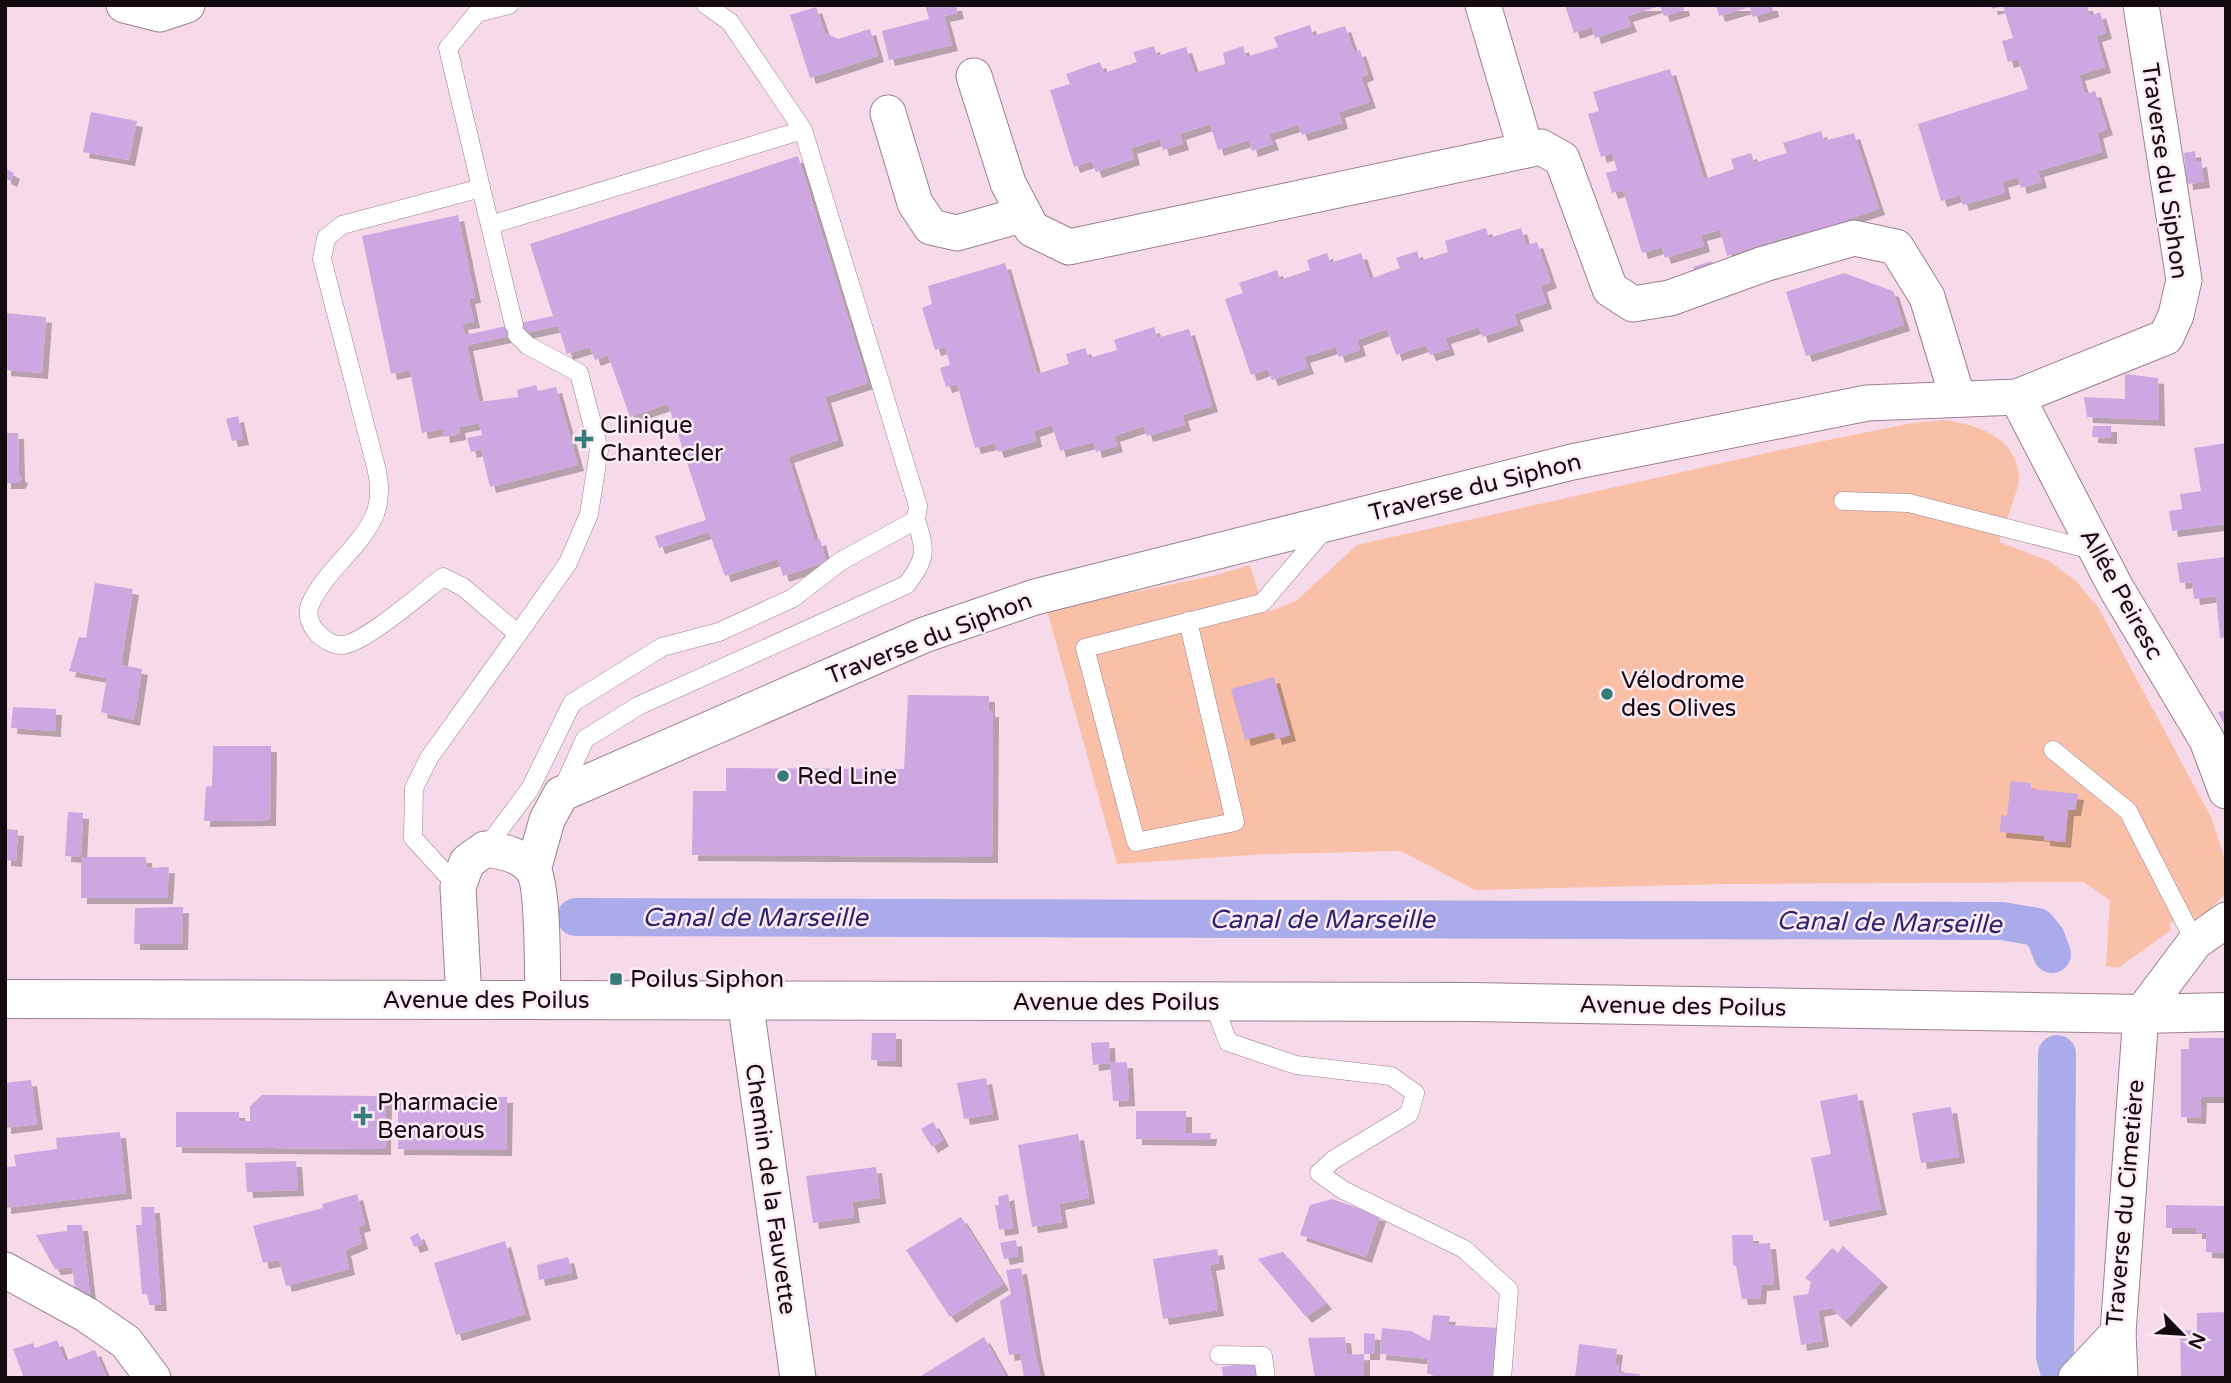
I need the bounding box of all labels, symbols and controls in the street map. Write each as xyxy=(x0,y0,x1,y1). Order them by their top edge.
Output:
street label: Traverse du Siphon xyxy=(2135,61,2194,281)
place label: Clinique Chantecler xyxy=(600,411,724,468)
marker: Clinique Chantecler xyxy=(574,429,594,449)
street label: Traverse du Siphon xyxy=(1366,447,1584,528)
street label: Allée Peiresc xyxy=(2074,524,2169,665)
street label: Traverse du Siphon xyxy=(822,586,1036,691)
place label: Vélodrome des Olives xyxy=(1621,666,1745,723)
marker: Vélodrome des Olives xyxy=(1599,686,1615,702)
place label: Red Line xyxy=(797,762,897,791)
marker: Red Line xyxy=(775,768,791,784)
water label: Canal de Marseille xyxy=(642,902,869,933)
water label: Canal de Marseille xyxy=(1209,904,1436,935)
water label: Canal de Marseille xyxy=(1776,905,2003,940)
place label: Poilus Siphon xyxy=(630,965,784,994)
marker: Poilus Siphon xyxy=(608,971,624,987)
street label: Avenue des Poilus xyxy=(382,986,590,1015)
street label: Avenue des Poilus xyxy=(1012,988,1220,1017)
street label: Avenue des Poilus xyxy=(1579,990,1787,1023)
street label: Chemin de la Fauvette xyxy=(739,1062,802,1316)
street label: Traverse du Cimetière xyxy=(2100,1078,2151,1328)
place label: Pharmacie Benarous xyxy=(377,1088,498,1145)
marker: Pharmacie Benarous xyxy=(355,1108,371,1124)
north arrow xyxy=(2147,1299,2217,1369)
text: N xyxy=(2183,1329,2210,1352)

